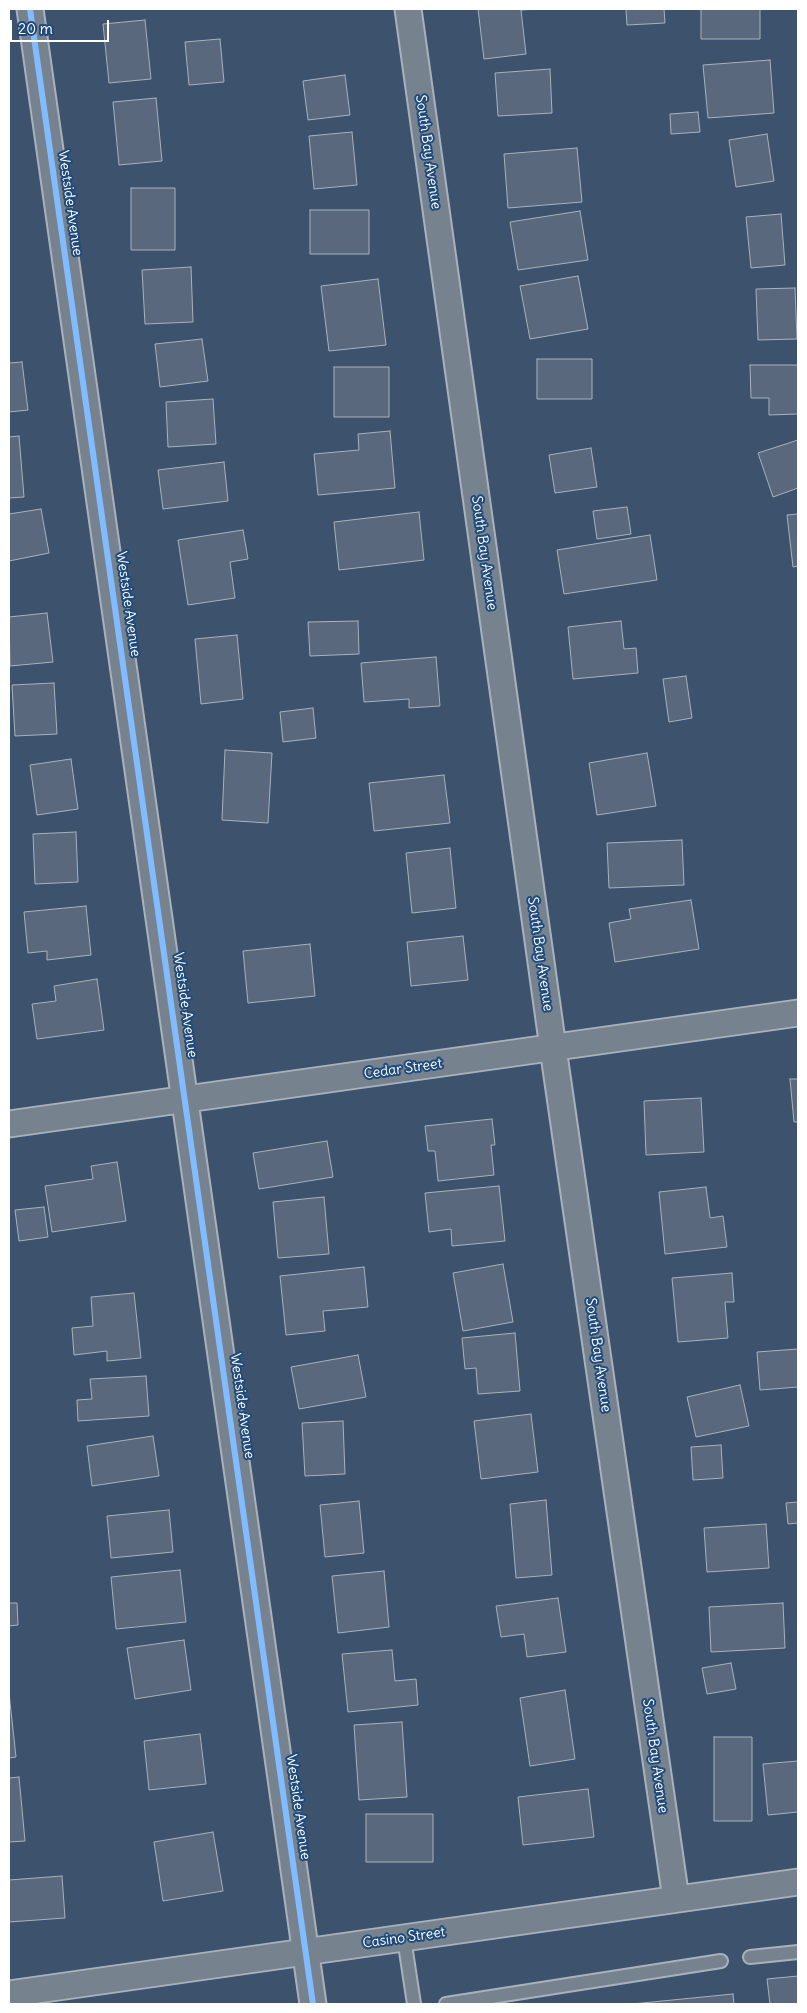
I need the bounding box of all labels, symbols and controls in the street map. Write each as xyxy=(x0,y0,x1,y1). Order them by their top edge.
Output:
scale bar xyxy=(12,10,111,42)
text: 20 m xyxy=(18,19,53,38)
street label: South Bay Avenue xyxy=(412,94,444,210)
street label: Westside Avenue xyxy=(54,149,86,257)
street label: South Bay Avenue xyxy=(468,495,500,611)
street label: Westside Avenue xyxy=(112,550,144,658)
street label: South Bay Avenue xyxy=(524,896,556,1012)
street label: Westside Avenue xyxy=(169,951,201,1059)
street label: Cedar Street xyxy=(363,1055,443,1083)
street label: South Bay Avenue xyxy=(582,1297,614,1413)
street label: Westside Avenue xyxy=(226,1352,258,1460)
street label: South Bay Avenue xyxy=(639,1698,671,1814)
street label: Westside Avenue xyxy=(282,1753,314,1861)
street label: Casino Street xyxy=(362,1924,446,1952)

